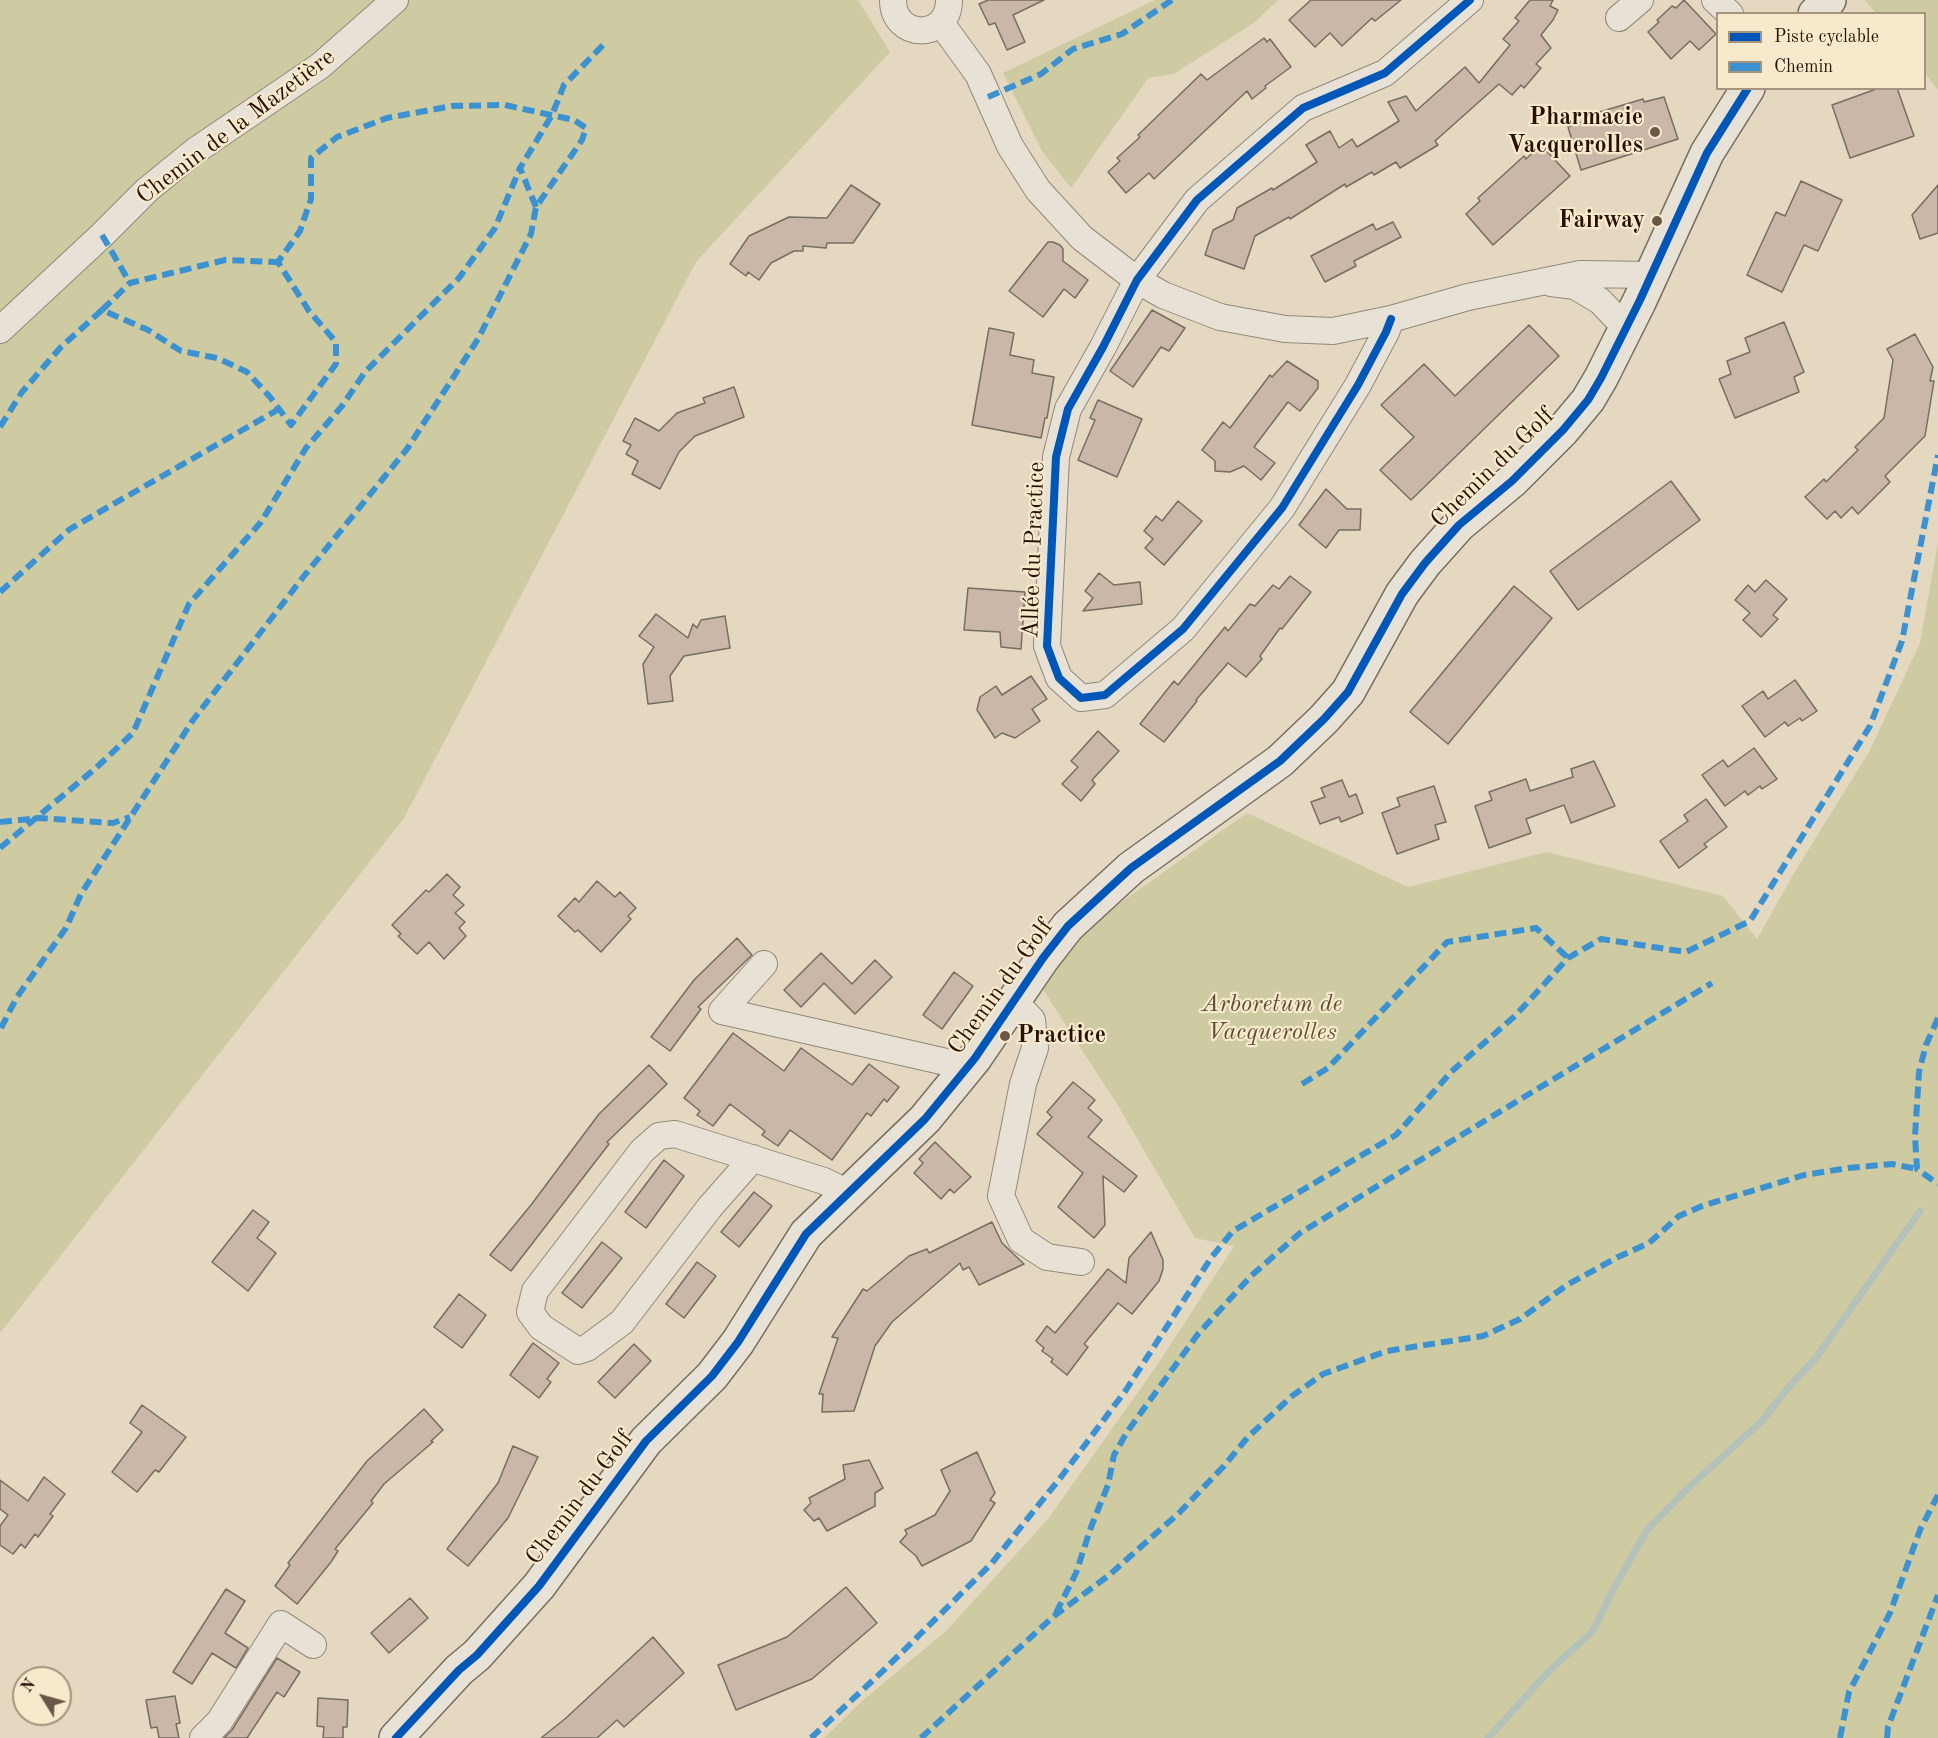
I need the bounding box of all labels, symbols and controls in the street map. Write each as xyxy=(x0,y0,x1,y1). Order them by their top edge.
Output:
legend xyxy=(1716,12,1926,90)
text: Piste cyclable xyxy=(1774,28,1879,46)
street label: Chemin de la Mazetière xyxy=(131,43,341,211)
text: Chemin xyxy=(1774,58,1833,76)
place label: Pharmacie Vacquerolles xyxy=(1507,104,1643,160)
marker: Pharmacie Vacquerolles xyxy=(1648,125,1662,139)
place label: Fairway xyxy=(1558,207,1645,235)
marker: Fairway xyxy=(1650,214,1664,228)
street label: Chemin du Golf xyxy=(1425,402,1561,534)
street label: Allée du Practice xyxy=(1017,461,1051,639)
street label: Chemin du Golf xyxy=(942,913,1060,1061)
park label: Arboretum de Vacquerolles xyxy=(1202,991,1342,1047)
place label: Practice xyxy=(1017,1022,1106,1050)
marker: Practice xyxy=(998,1029,1012,1043)
street label: Chemin du Golf xyxy=(520,1425,640,1571)
north arrow xyxy=(12,1666,72,1726)
text: N xyxy=(19,1677,39,1696)

